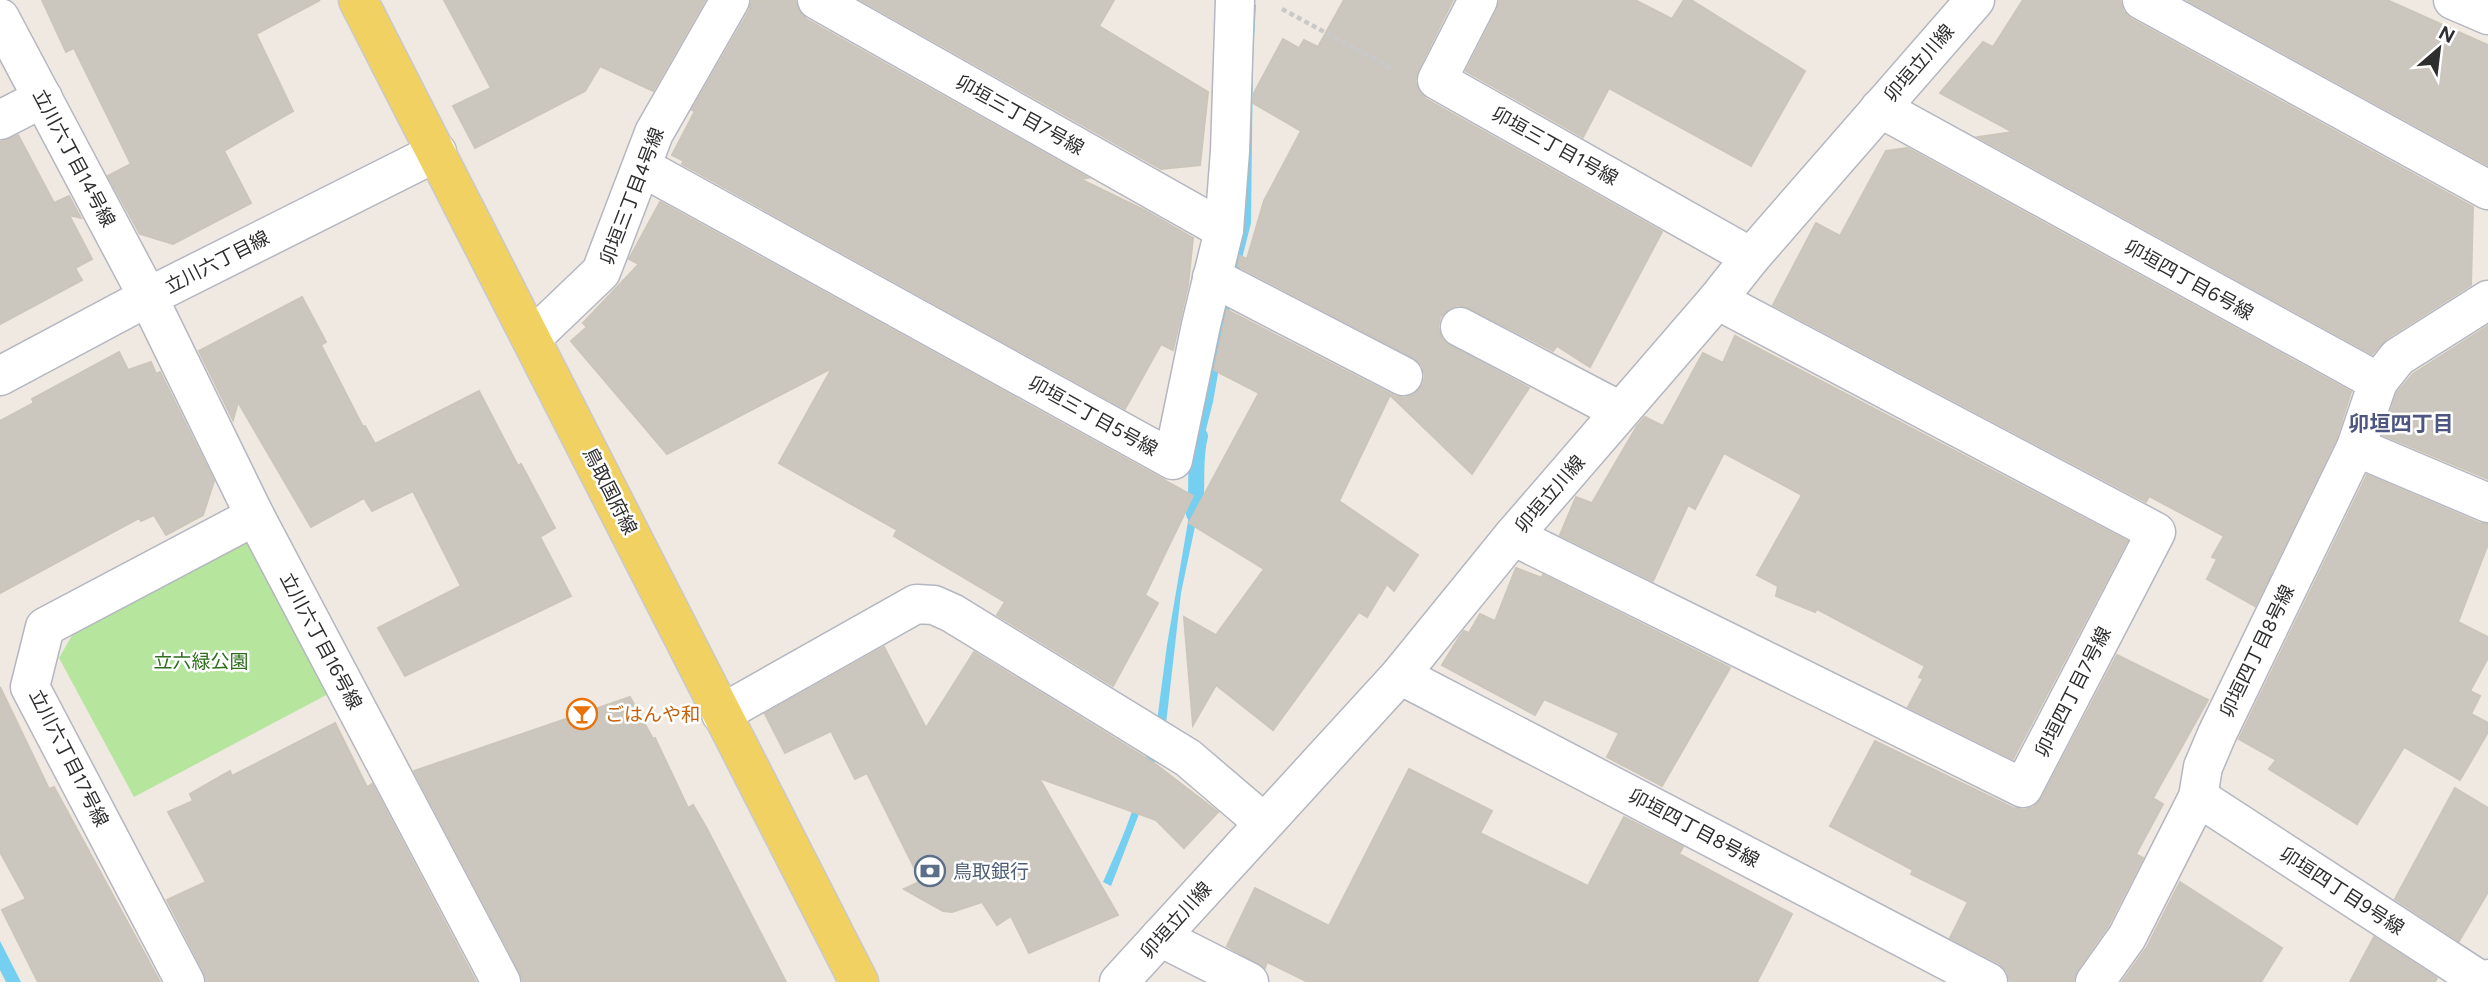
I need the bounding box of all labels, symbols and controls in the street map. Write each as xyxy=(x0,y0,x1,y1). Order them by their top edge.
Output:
north arrow xyxy=(2404,14,2474,84)
street label: 卯垣立川線 xyxy=(1879,20,1959,106)
text: N xyxy=(2435,21,2459,48)
street label: 卯垣三丁目7号線 xyxy=(952,70,1088,160)
street label: 立川六丁目14号線 xyxy=(28,85,120,231)
street label: 卯垣三丁目1号線 xyxy=(1488,102,1622,190)
street label: 卯垣三丁目4号線 xyxy=(595,124,669,268)
street label: 立川六丁目線 xyxy=(161,226,273,298)
street label: 卯垣四丁目6号線 xyxy=(2121,235,2257,325)
street label: 卯垣三丁目5号線 xyxy=(1024,371,1162,461)
district label: 卯垣四丁目 xyxy=(2349,411,2454,436)
street label: 鳥取国府線 xyxy=(578,443,642,539)
street label: 卯垣立川線 xyxy=(1510,451,1590,537)
street label: 立川六丁目16号線 xyxy=(275,569,367,713)
street label: 卯垣四丁目8号線 xyxy=(2215,581,2299,721)
street label: 卯垣四丁目7号線 xyxy=(2030,623,2116,761)
park label: 立六緑公園 xyxy=(153,650,249,673)
street label: 立川六丁目17号線 xyxy=(24,685,114,831)
bar icon: ごはんや和 xyxy=(565,697,599,731)
place label: ごはんや和 xyxy=(605,703,700,726)
street label: 卯垣四丁目8号線 xyxy=(1625,784,1763,872)
street label: 卯垣四丁目9号線 xyxy=(2275,842,2409,940)
bank icon: 鳥取銀行 xyxy=(913,854,947,888)
place label: 鳥取銀行 xyxy=(953,860,1029,883)
street label: 卯垣立川線 xyxy=(1136,877,1216,963)

